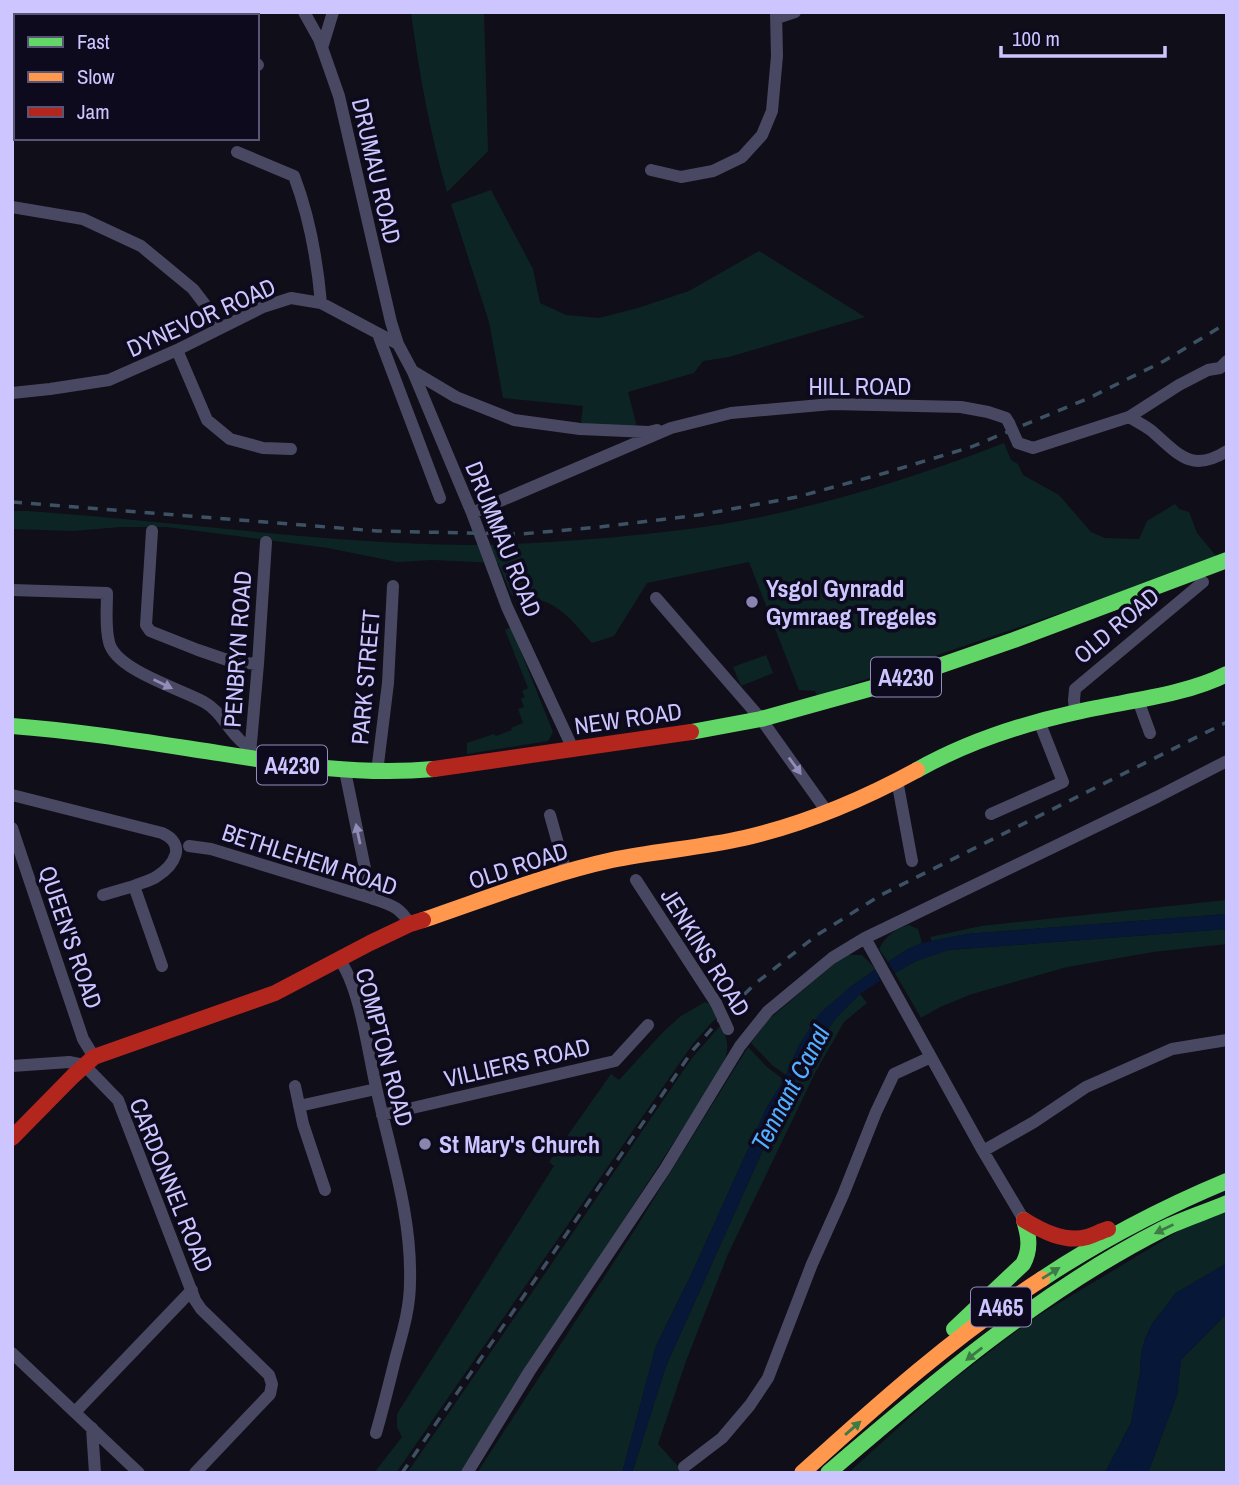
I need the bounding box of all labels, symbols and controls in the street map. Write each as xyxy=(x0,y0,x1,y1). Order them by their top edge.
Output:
legend xyxy=(14,14,259,140)
scale bar xyxy=(1001,14,1166,58)
text: 100 m xyxy=(1012,24,1060,53)
text: Fast xyxy=(77,27,110,56)
text: Slow xyxy=(77,62,115,91)
street label: DRUMAU ROAD xyxy=(345,95,409,247)
text: Jam xyxy=(77,97,110,126)
street label: DYNEVOR ROAD xyxy=(122,270,280,364)
street label: HILL ROAD xyxy=(808,370,912,402)
street label: DRUMMAU ROAD xyxy=(458,456,550,622)
street label: PENBRYN ROAD xyxy=(216,570,258,728)
place label: Ysgol Gynradd Gymraeg Tregeles xyxy=(766,572,937,632)
street label: OLD ROAD xyxy=(1066,580,1166,670)
marker: Ysgol Gynradd Gymraeg Tregeles xyxy=(744,594,760,610)
street label: PARK STREET xyxy=(343,608,387,746)
road number: A4230 xyxy=(871,657,941,696)
one-way arrow xyxy=(153,678,173,689)
street label: NEW ROAD xyxy=(572,695,684,741)
road number: A4230 xyxy=(257,746,327,785)
one-way arrow xyxy=(788,757,802,775)
street label: BETHLEHEM ROAD xyxy=(218,816,402,902)
one-way arrow xyxy=(353,823,364,845)
street label: OLD ROAD xyxy=(464,834,572,896)
street label: QUEEN'S ROAD xyxy=(32,861,110,1013)
street label: JENKINS ROAD xyxy=(654,882,758,1022)
street label: COMPTON ROAD xyxy=(349,964,421,1130)
water label: Tennant Canal xyxy=(742,1018,838,1157)
street label: VILLIERS ROAD xyxy=(441,1030,593,1094)
street label: CARDONNEL ROAD xyxy=(122,1093,222,1277)
place label: St Mary's Church xyxy=(439,1128,600,1160)
marker: St Mary's Church xyxy=(417,1136,433,1152)
one-way arrow xyxy=(1154,1224,1174,1235)
one-way arrow xyxy=(1042,1266,1061,1279)
road number: A465 xyxy=(971,1288,1031,1326)
one-way arrow xyxy=(965,1346,983,1361)
one-way arrow xyxy=(844,1420,862,1436)

